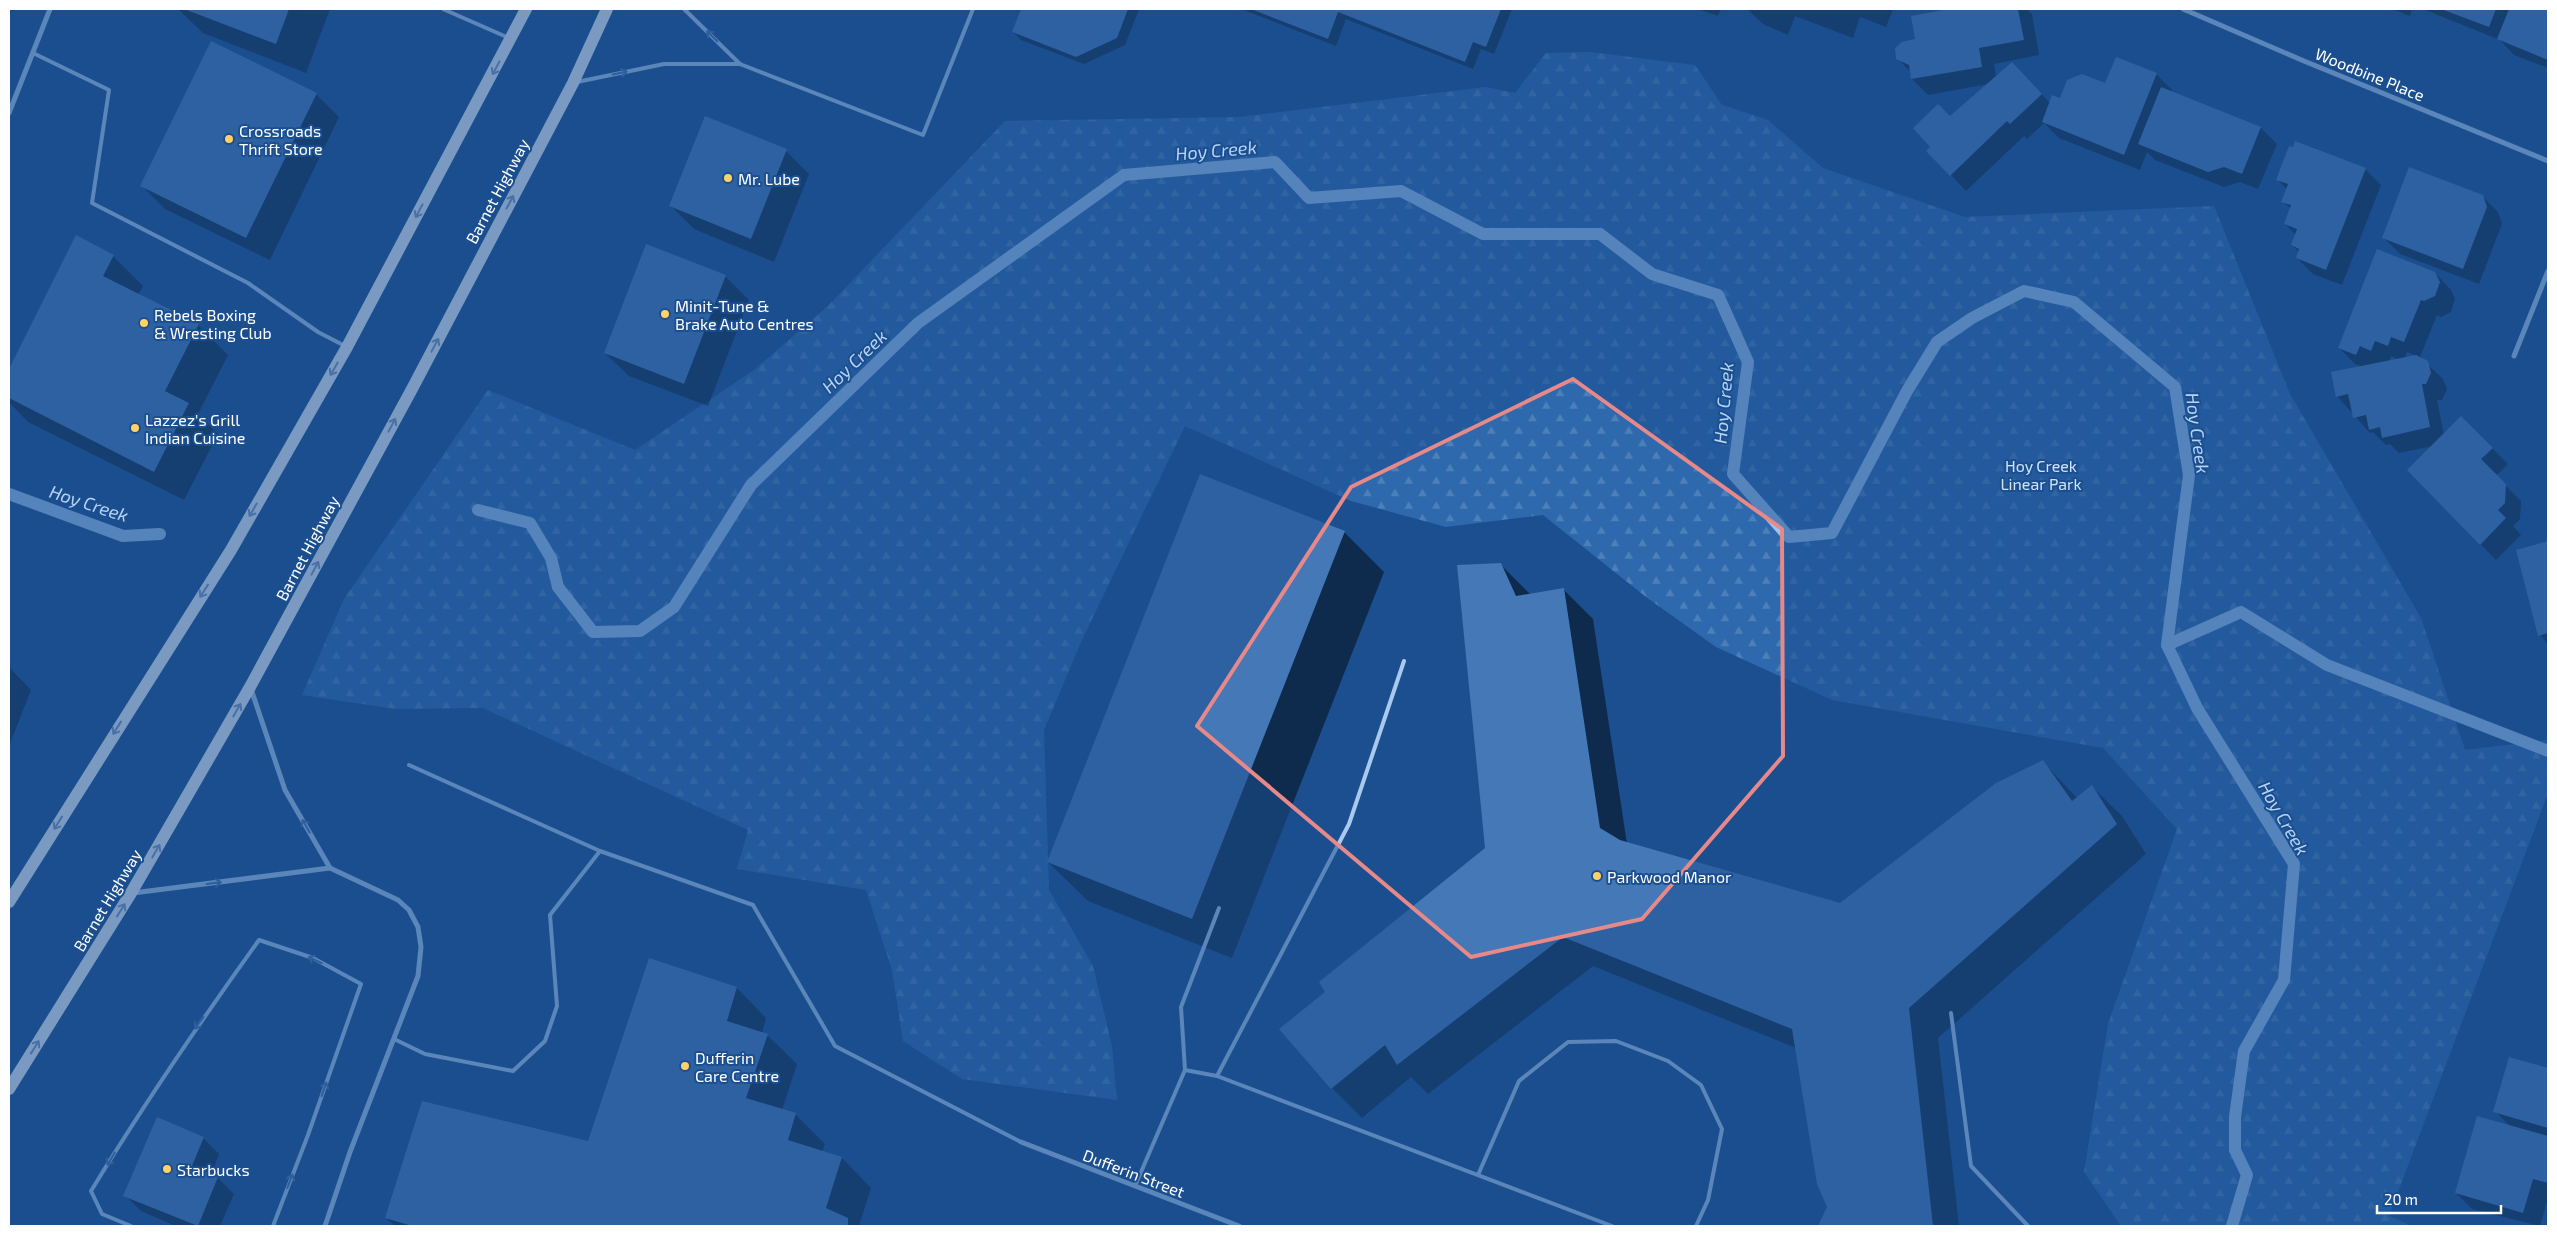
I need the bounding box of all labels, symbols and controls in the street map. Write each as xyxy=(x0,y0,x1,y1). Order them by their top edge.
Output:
one-way arrow xyxy=(706,30,718,42)
street label: Woodbine Place xyxy=(2313,43,2427,105)
one-way arrow xyxy=(491,60,500,75)
one-way arrow xyxy=(612,68,628,77)
place label: Crossroads Thrift Store xyxy=(239,121,323,158)
marker: Crossroads Thrift Store xyxy=(223,133,235,145)
street label: Barnet Highway xyxy=(461,135,533,247)
water label: Hoy Creek xyxy=(1174,135,1258,165)
place label: Mr. Lube xyxy=(738,169,800,188)
marker: Mr. Lube xyxy=(722,172,734,184)
one-way arrow xyxy=(505,194,515,209)
one-way arrow xyxy=(414,203,424,218)
place label: Minit-Tune & Brake Auto Centres xyxy=(675,296,814,333)
place label: Rebels Boxing & Wresting Club xyxy=(154,305,272,342)
marker: Minit-Tune & Brake Auto Centres xyxy=(659,308,671,320)
marker: Rebels Boxing & Wresting Club xyxy=(138,317,150,329)
water label: Hoy Creek xyxy=(817,325,891,397)
one-way arrow xyxy=(430,338,440,353)
water label: Hoy Creek xyxy=(1708,361,1738,445)
one-way arrow xyxy=(329,362,339,377)
water label: Hoy Creek xyxy=(2181,391,2215,475)
place label: Lazzez's Grill Indian Cuisine xyxy=(145,410,245,447)
one-way arrow xyxy=(388,418,398,433)
marker: Lazzez's Grill Indian Cuisine xyxy=(129,422,141,434)
park label: Hoy Creek Linear Park xyxy=(2000,456,2082,493)
water label: Hoy Creek xyxy=(47,480,131,526)
street label: Barnet Highway xyxy=(271,492,343,604)
one-way arrow xyxy=(248,503,258,518)
one-way arrow xyxy=(311,561,320,576)
one-way arrow xyxy=(199,584,210,598)
one-way arrow xyxy=(232,704,242,718)
one-way arrow xyxy=(112,721,122,735)
water label: Hoy Creek xyxy=(2254,777,2314,859)
one-way arrow xyxy=(52,816,62,830)
one-way arrow xyxy=(301,818,311,833)
street label: Barnet Highway xyxy=(69,845,145,955)
one-way arrow xyxy=(151,845,161,859)
place label: Parkwood Manor xyxy=(1607,867,1732,886)
marker: Parkwood Manor xyxy=(1591,870,1603,882)
one-way arrow xyxy=(206,878,222,888)
one-way arrow xyxy=(116,903,126,917)
one-way arrow xyxy=(308,954,323,964)
one-way arrow xyxy=(194,1016,204,1030)
one-way arrow xyxy=(30,1041,40,1055)
place label: Dufferin Care Centre xyxy=(695,1048,779,1085)
marker: Dufferin Care Centre xyxy=(679,1060,691,1072)
one-way arrow xyxy=(320,1082,329,1097)
street label: Dufferin Street xyxy=(1081,1145,1187,1201)
one-way arrow xyxy=(105,1152,115,1166)
place label: Starbucks xyxy=(177,1160,250,1179)
marker: Starbucks xyxy=(161,1163,173,1175)
one-way arrow xyxy=(286,1174,296,1189)
scale bar xyxy=(2377,1182,2501,1214)
text: 20 m xyxy=(2384,1190,2418,1208)

